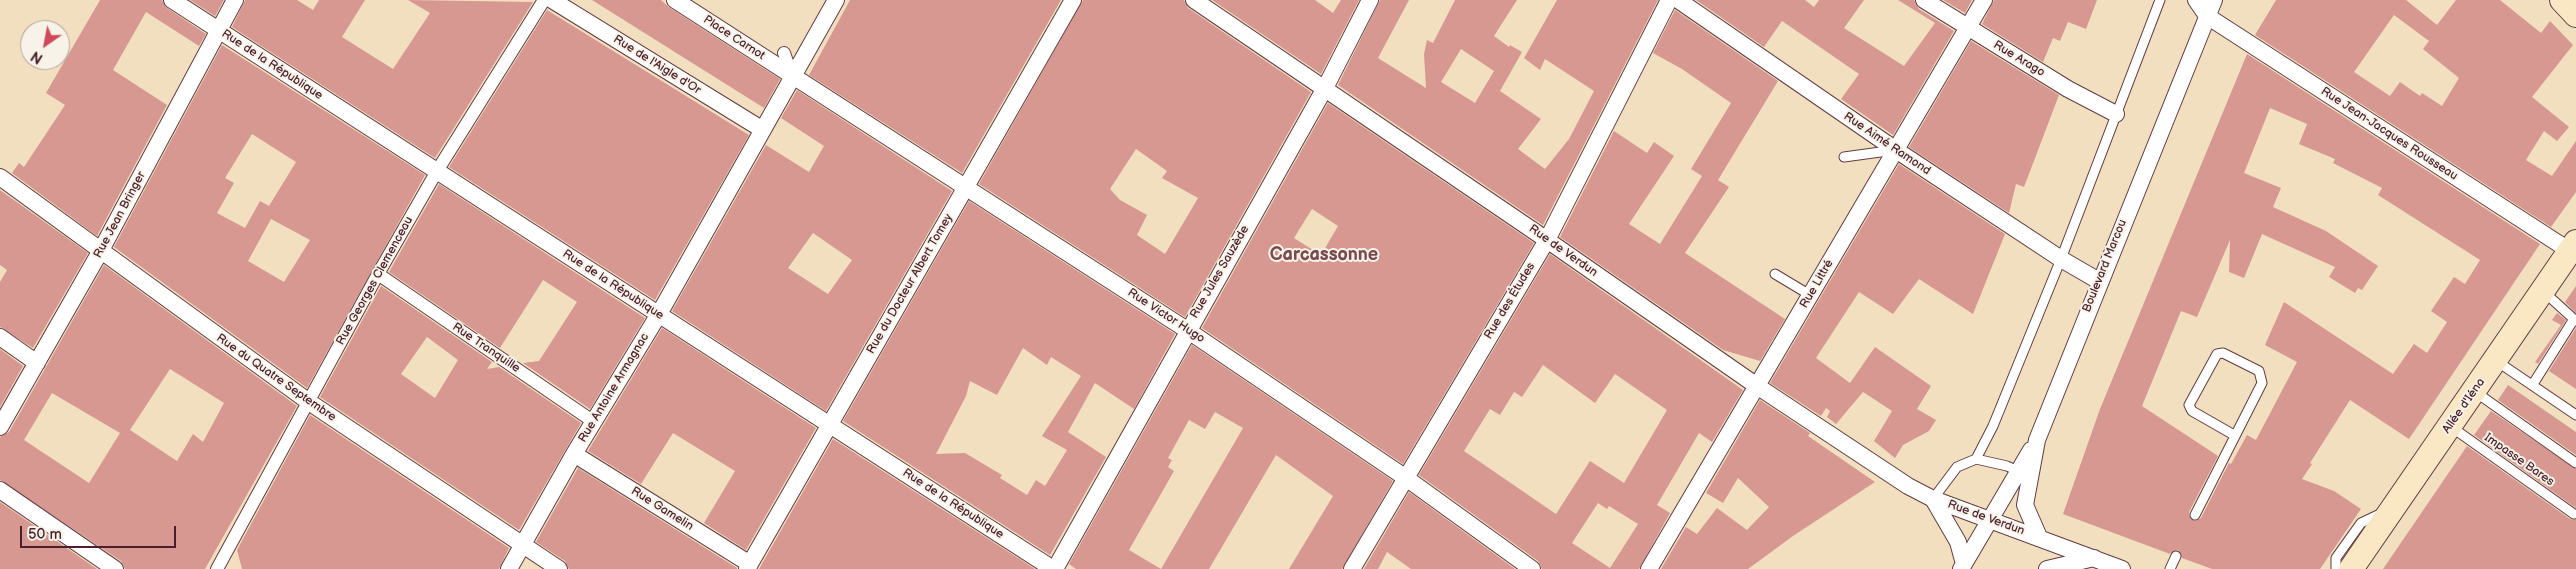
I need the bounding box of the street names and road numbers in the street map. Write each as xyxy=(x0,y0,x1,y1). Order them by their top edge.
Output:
street label: Place Carnot xyxy=(701,13,767,63)
street label: Rue de la République xyxy=(219,27,325,103)
street label: Rue de l'Aigle d'Or xyxy=(611,32,703,98)
street label: Rue Arago xyxy=(1991,38,2047,80)
street label: Rue Jean-Jacques Rousseau xyxy=(2318,84,2460,184)
street label: Rue Aimé Ramond xyxy=(1841,110,1933,178)
street label: Rue Jean Bringer xyxy=(91,169,149,261)
street label: Rue du Docteur Albert Tomey xyxy=(864,211,956,357)
street label: Rue Georges Clemenceau xyxy=(334,214,416,348)
street label: Boulevard Marcou xyxy=(2080,217,2130,315)
street label: Rue de Verdun xyxy=(1526,222,1600,280)
street label: Rue Jules Sauzède xyxy=(1188,223,1252,321)
street label: Rue de la République xyxy=(560,247,666,323)
street label: Rue Littré xyxy=(1797,257,1837,311)
street label: Rue des Études xyxy=(1482,260,1538,342)
street label: Rue Victor Hugo xyxy=(1125,286,1207,346)
street label: Rue Tranquille xyxy=(449,320,523,376)
street label: Rue du Quatre Septembre xyxy=(213,331,339,425)
street label: Rue Antoine Armagnac xyxy=(576,331,652,445)
street label: Allée d'Iéna xyxy=(2440,376,2488,436)
street label: Impasse Bares xyxy=(2481,431,2557,489)
street label: Rue de la République xyxy=(900,466,1006,542)
street label: Rue Gamelin xyxy=(628,484,696,534)
street label: Rue de Verdun xyxy=(1946,497,2026,539)

